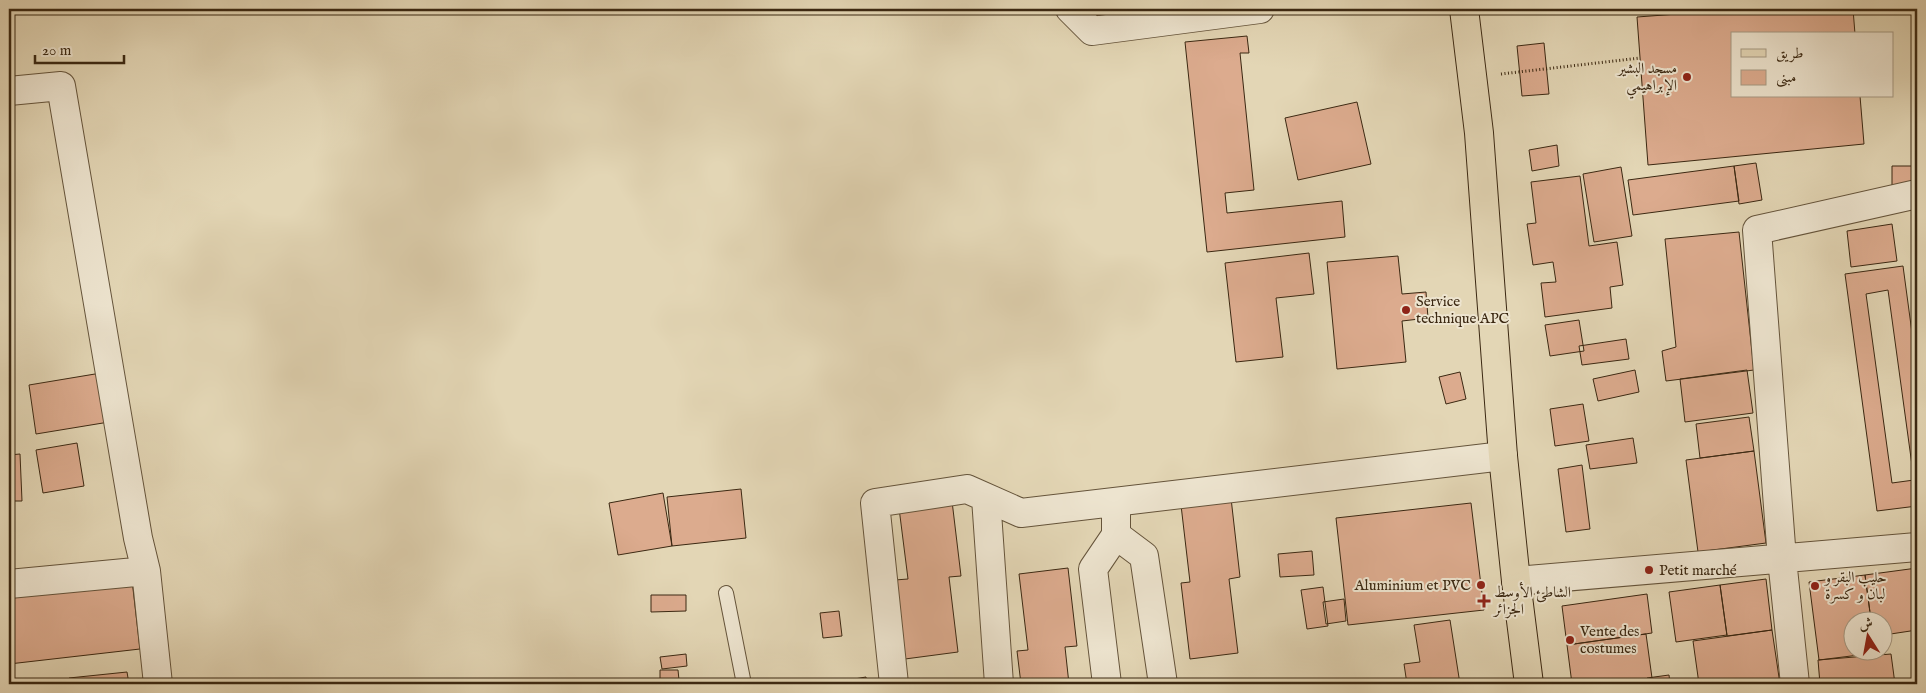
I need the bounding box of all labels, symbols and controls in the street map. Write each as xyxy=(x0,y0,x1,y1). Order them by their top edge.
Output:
scale bar xyxy=(35,32,124,64)
legend xyxy=(1731,32,1894,98)
text: 20 m xyxy=(42,41,72,60)
text: طريق xyxy=(1776,44,1803,63)
place label: مسجد البشير الإبراهيمي xyxy=(1616,59,1677,99)
text: مبنى xyxy=(1776,68,1796,88)
marker: مسجد البشير الإبراهيمي xyxy=(1681,71,1693,83)
place label: Service technique APC xyxy=(1416,292,1510,328)
marker: Service technique APC xyxy=(1400,304,1412,316)
place label: Petit marché xyxy=(1659,561,1737,580)
marker: Petit marché xyxy=(1643,564,1655,576)
place label: حليب البقر و لبان و كسرة xyxy=(1823,568,1887,604)
place label: Aluminium et PVC xyxy=(1353,576,1471,595)
marker: Aluminium et PVC xyxy=(1475,579,1487,591)
marker: حليب البقر و لبان و كسرة xyxy=(1809,580,1821,592)
place label: الشاطئ الأوسط الجزائر xyxy=(1492,581,1571,619)
marker: الشاطئ الأوسط الجزائر xyxy=(1478,595,1490,607)
north arrow xyxy=(1844,610,1894,660)
text: ش xyxy=(1857,614,1874,634)
place label: Vente des costumes xyxy=(1579,622,1639,658)
marker: Vente des costumes xyxy=(1564,634,1576,646)

